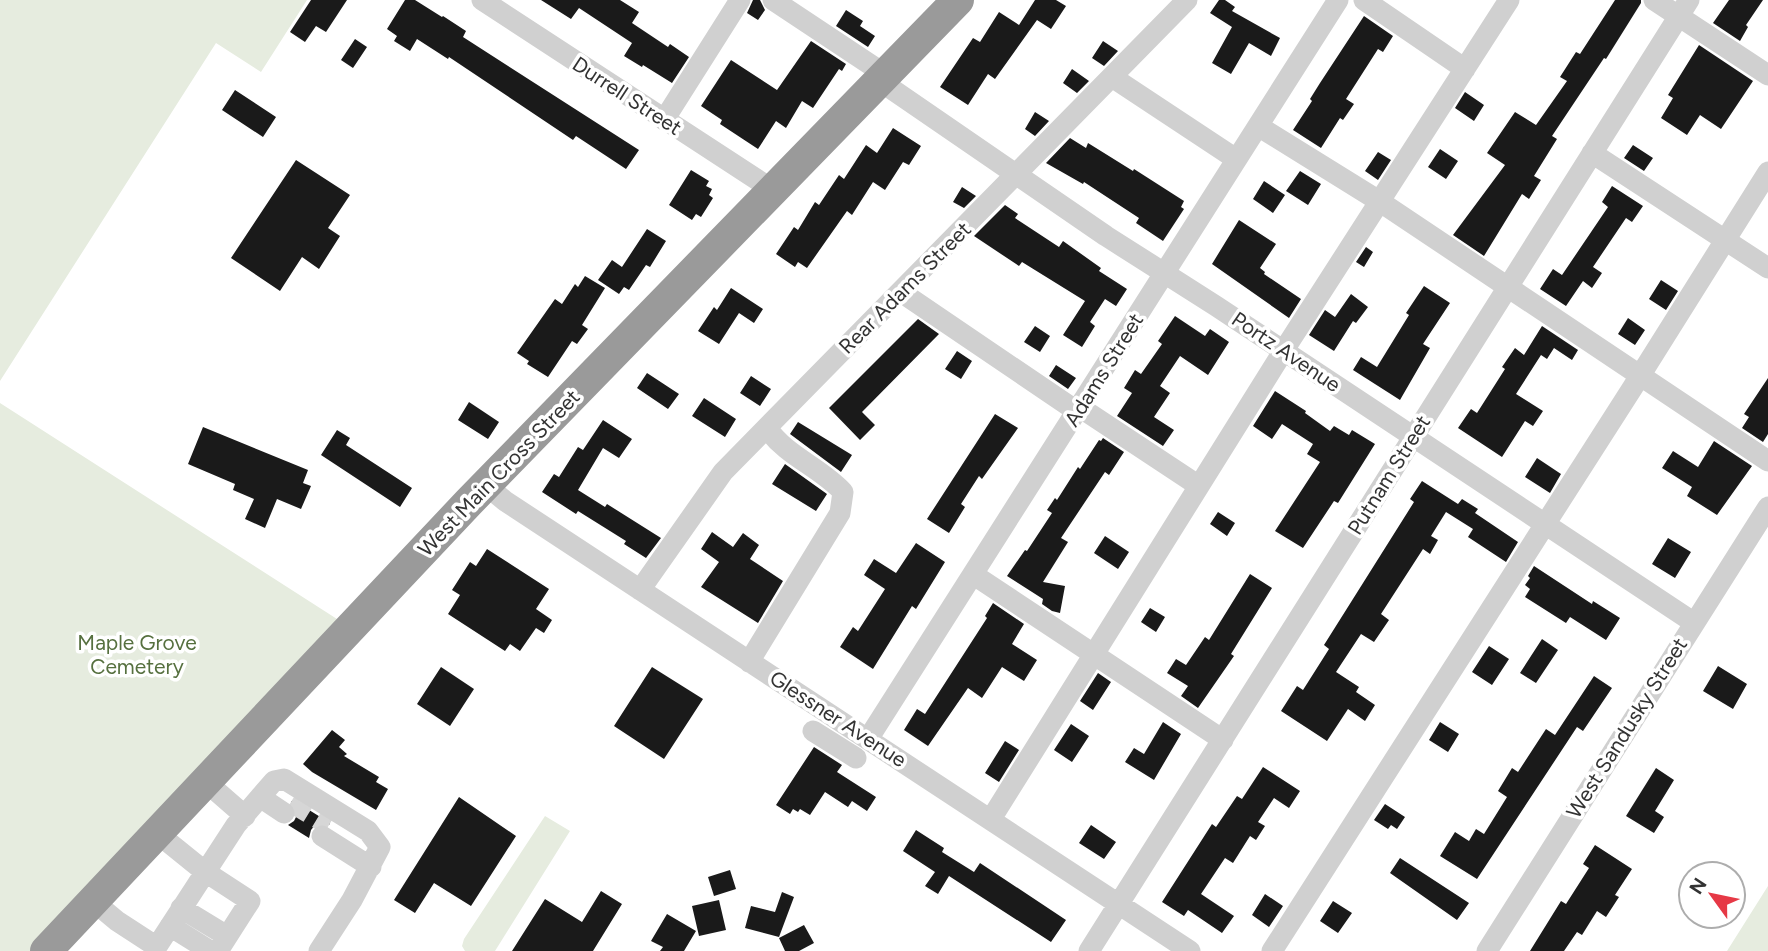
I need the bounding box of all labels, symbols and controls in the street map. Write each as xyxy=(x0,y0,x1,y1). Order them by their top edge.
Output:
street label: Durrell Street xyxy=(568,51,687,140)
street label: Rear Adams Street xyxy=(833,216,976,359)
street label: Portz Avenue xyxy=(1227,306,1345,397)
street label: Adams Street xyxy=(1059,308,1148,431)
street label: West Main Cross Street xyxy=(413,384,585,561)
street label: Putnam Street xyxy=(1342,410,1435,539)
park label: Maple Grove Cemetery xyxy=(77,630,197,679)
street label: West Sandusky Street xyxy=(1561,633,1692,823)
street label: Glessner Avenue xyxy=(765,665,911,772)
north arrow xyxy=(1677,860,1747,930)
text: N xyxy=(1685,874,1712,898)

